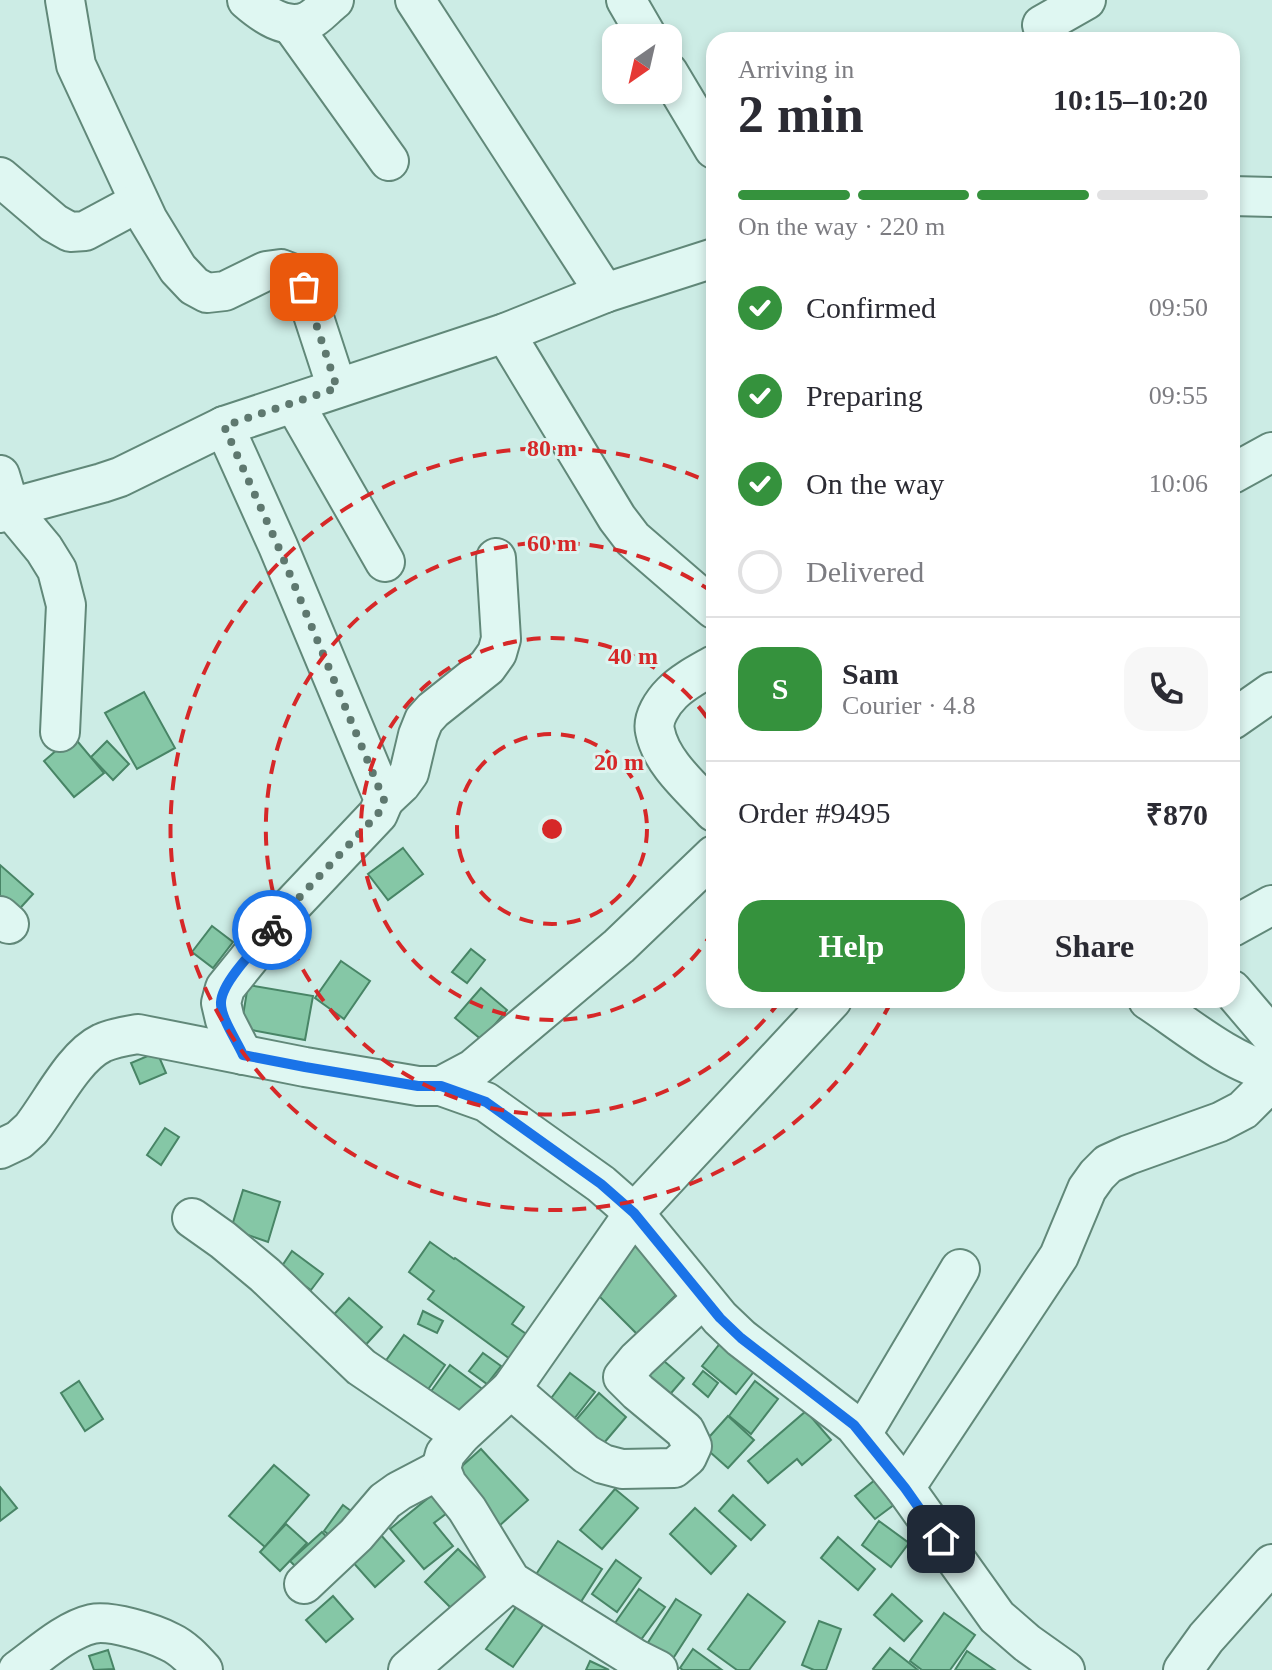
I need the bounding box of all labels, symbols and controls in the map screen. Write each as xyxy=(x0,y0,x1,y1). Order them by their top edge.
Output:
north arrow xyxy=(602,24,682,104)
map controls xyxy=(602,24,682,104)
text: Arriving in xyxy=(738,55,854,84)
text: 10:15–10:20 xyxy=(1053,83,1208,116)
text: 2 min xyxy=(738,86,864,143)
text: On the way · 220 m xyxy=(738,212,945,241)
pin xyxy=(270,253,338,321)
icon: bag xyxy=(282,265,326,309)
icon: check xyxy=(738,286,782,330)
text: Confirmed xyxy=(806,291,936,324)
text: 09:50 xyxy=(1149,293,1208,322)
icon: check xyxy=(738,374,782,418)
text: Preparing xyxy=(806,379,923,412)
text: 09:55 xyxy=(1149,381,1208,410)
text: 80 m xyxy=(527,435,577,461)
icon: check xyxy=(738,462,782,506)
text: On the way xyxy=(806,467,944,500)
text: 10:06 xyxy=(1149,469,1208,498)
text: 60 m xyxy=(527,530,577,556)
text: Delivered xyxy=(806,555,924,588)
text: 40 m xyxy=(608,643,658,669)
button: phone xyxy=(1124,647,1208,731)
text: Sam xyxy=(842,657,899,690)
text: S xyxy=(772,672,788,705)
text: Courier · 4.8 xyxy=(842,691,976,720)
text: 20 m xyxy=(594,749,644,775)
text: Order #9495 xyxy=(738,796,890,829)
text: ₹870 xyxy=(1146,798,1208,831)
centre of rings xyxy=(538,815,566,843)
courier xyxy=(232,890,312,970)
button: Help xyxy=(738,900,965,992)
button: Share xyxy=(981,900,1208,992)
icon: bike xyxy=(250,908,294,952)
pin xyxy=(907,1505,975,1573)
icon: home xyxy=(919,1517,963,1561)

